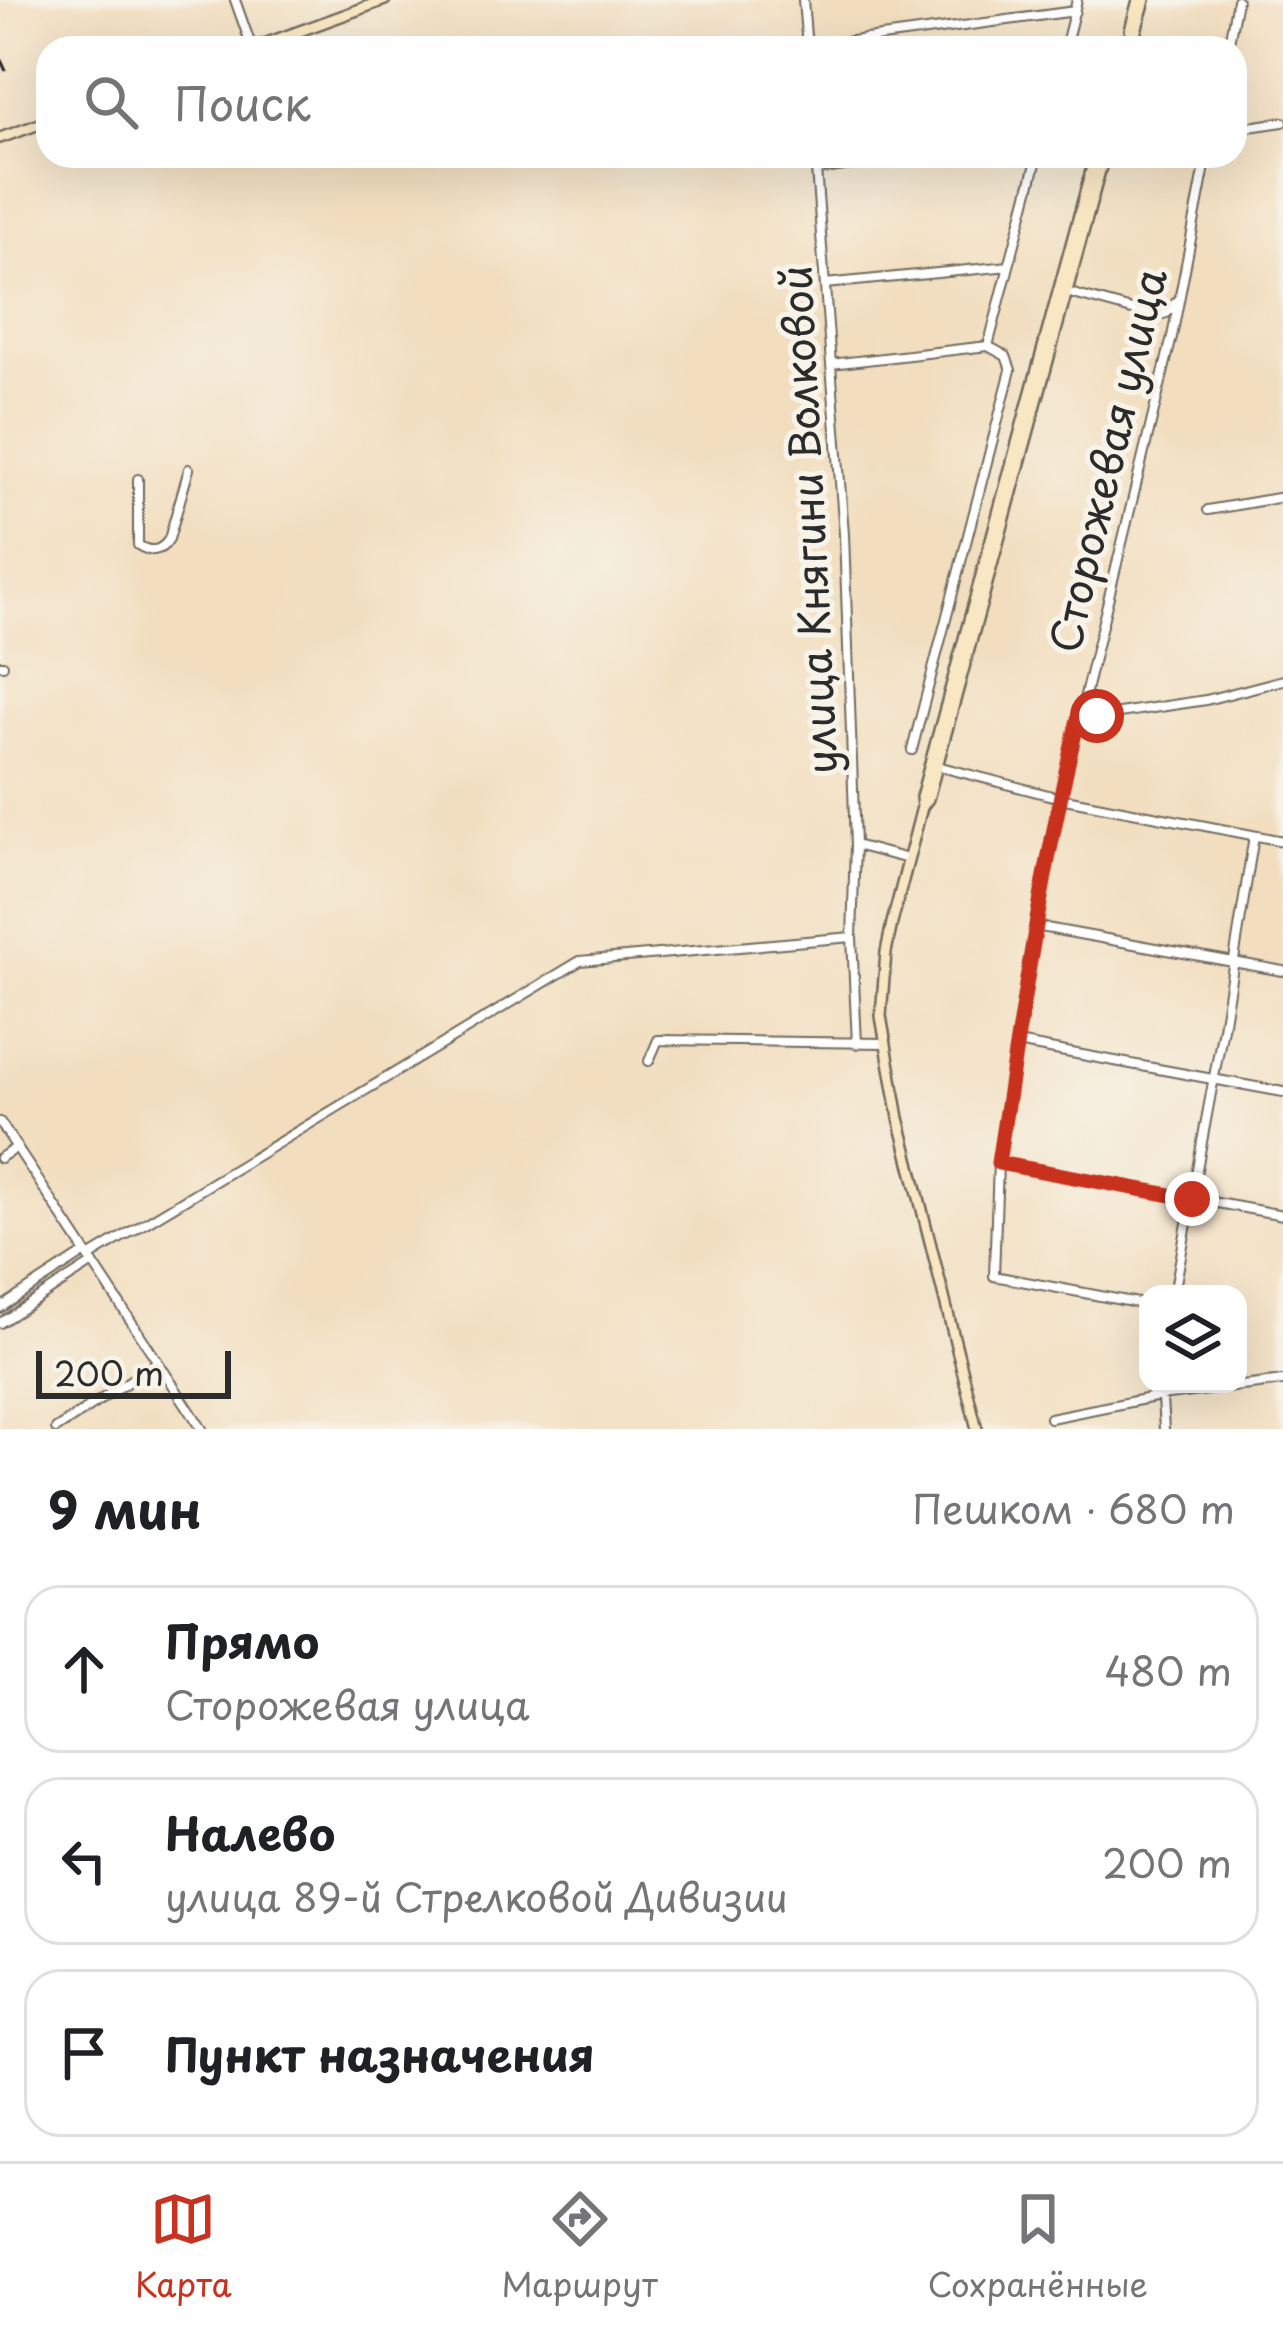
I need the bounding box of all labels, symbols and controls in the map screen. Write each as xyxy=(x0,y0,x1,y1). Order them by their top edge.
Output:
search box xyxy=(36,36,1247,168)
text: Поиск xyxy=(174,68,311,136)
icon: search xyxy=(78,69,144,135)
street label: Сторожевая улица xyxy=(1031,261,1181,658)
street label: улица Княгини Волковой xyxy=(762,264,852,776)
route start xyxy=(1070,689,1124,743)
route end xyxy=(1165,1172,1219,1226)
map controls xyxy=(1139,1285,1247,1393)
button: layers xyxy=(1139,1285,1247,1393)
scale bar xyxy=(36,1345,231,1398)
text: 200 m xyxy=(54,1347,164,1397)
text: 9 мин xyxy=(48,1469,202,1546)
text: Пешком · 680 m xyxy=(912,1478,1235,1537)
text: Прямо xyxy=(165,1606,319,1674)
icon: ahead xyxy=(51,1636,117,1702)
text: 480 m xyxy=(1105,1640,1232,1699)
text: Сторожевая улица xyxy=(165,1674,529,1733)
text: Налево xyxy=(165,1798,335,1866)
icon: left xyxy=(51,1828,117,1894)
text: 200 m xyxy=(1102,1832,1232,1891)
text: улица 89-й Стрелковой Дивизии xyxy=(165,1866,788,1925)
text: Пункт назначения xyxy=(165,2019,595,2087)
icon: arrive xyxy=(51,2020,117,2086)
tab: Карта xyxy=(135,2186,232,2308)
tab: Маршрут xyxy=(502,2186,658,2308)
tab: Сохранённые xyxy=(927,2186,1148,2308)

